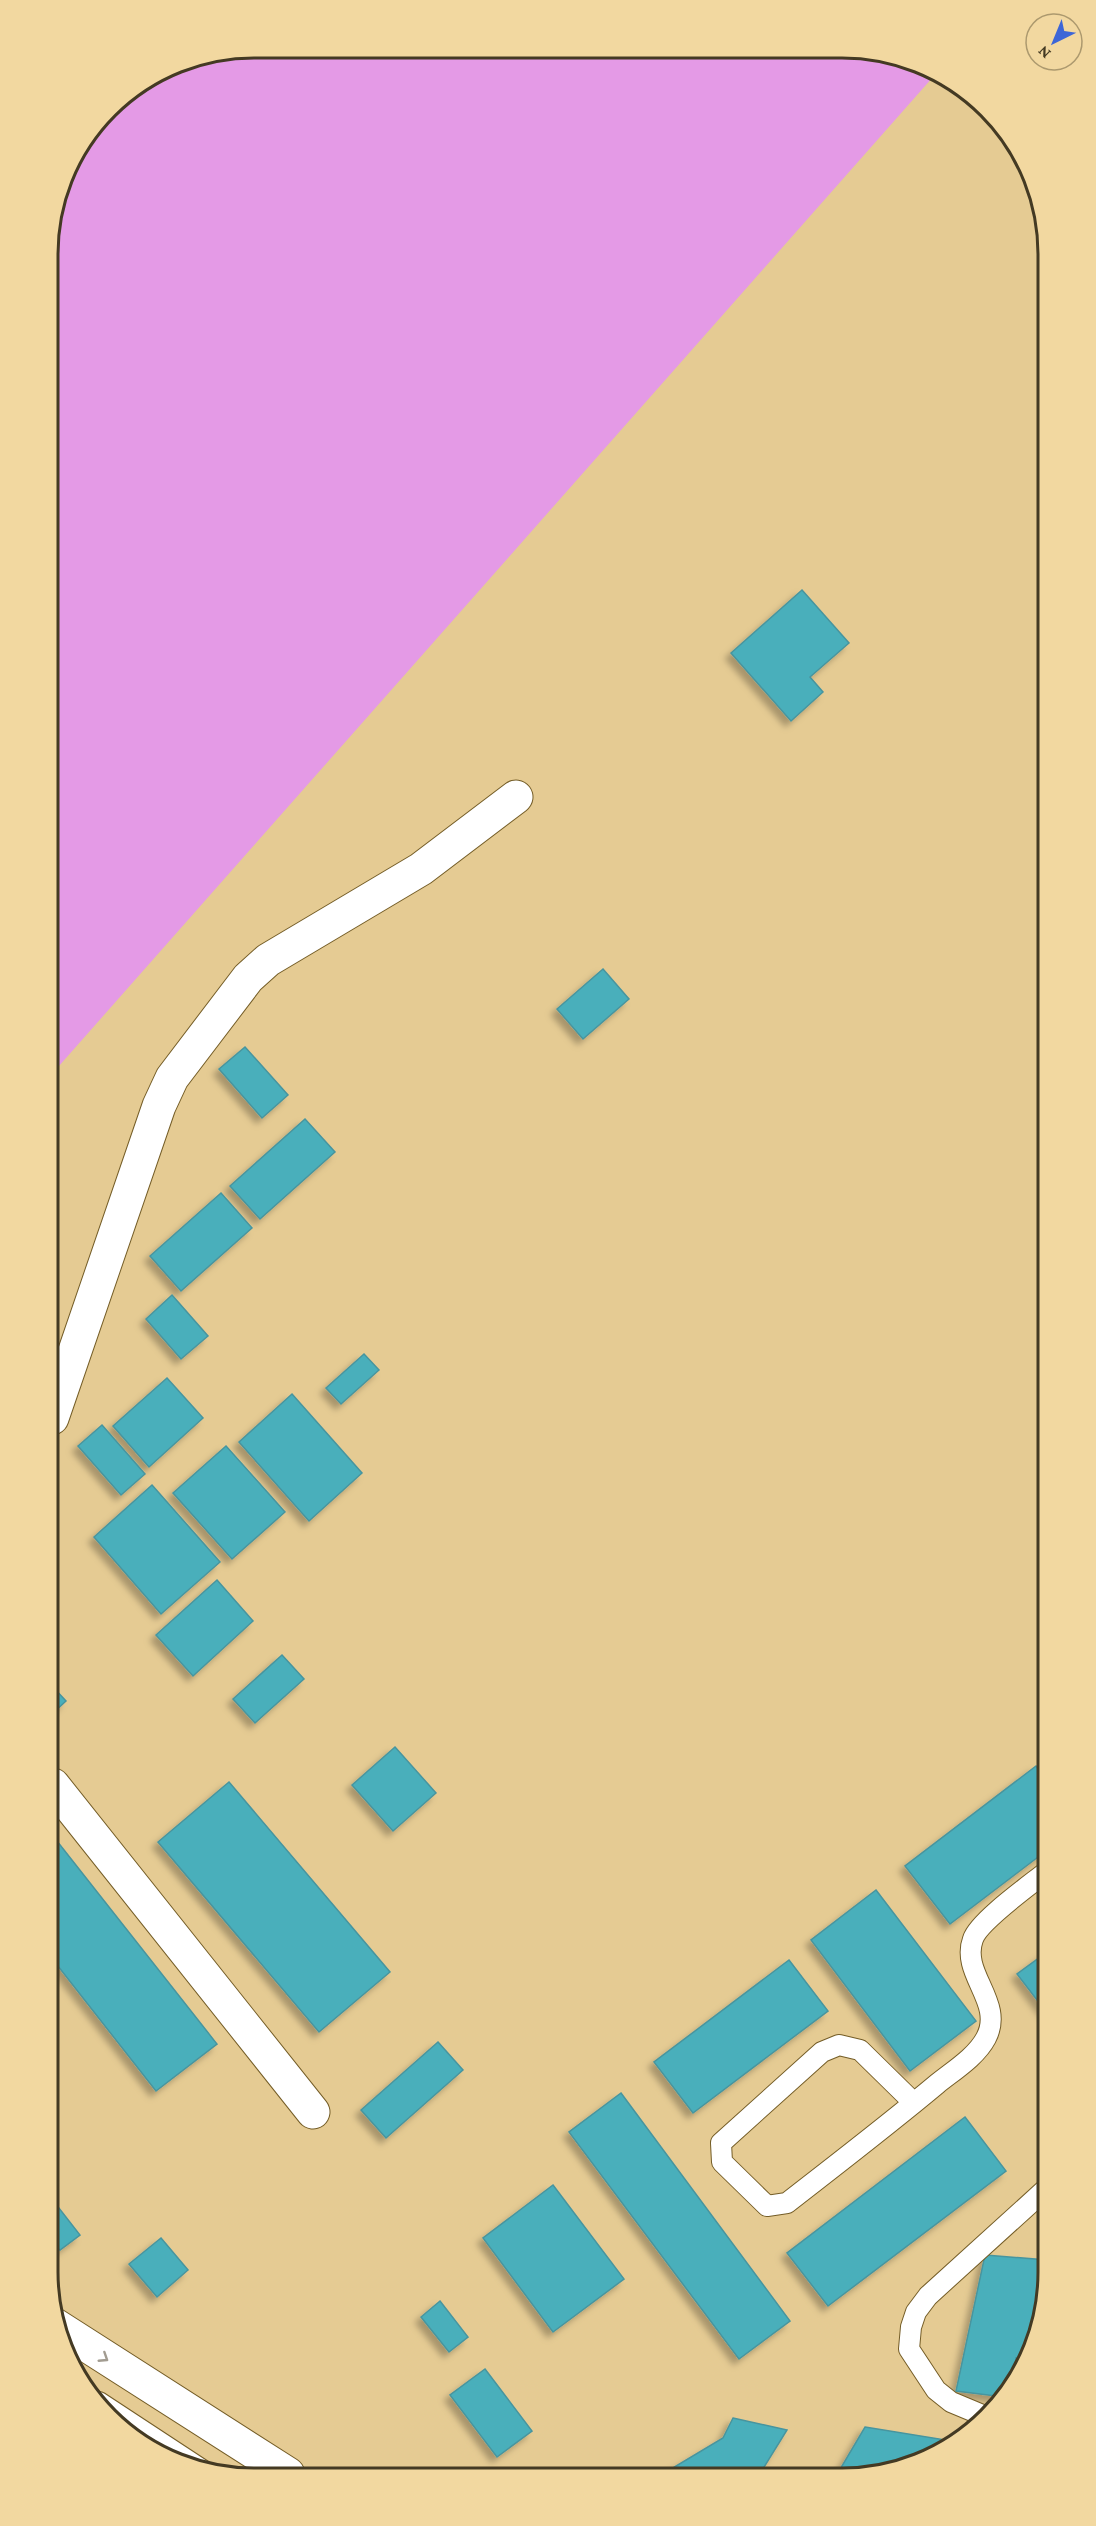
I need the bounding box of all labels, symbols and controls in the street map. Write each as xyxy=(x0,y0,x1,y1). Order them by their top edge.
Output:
north arrow xyxy=(1024,12,1084,72)
text: N xyxy=(1034,43,1054,63)
one-way arrow xyxy=(97,2351,108,2362)

